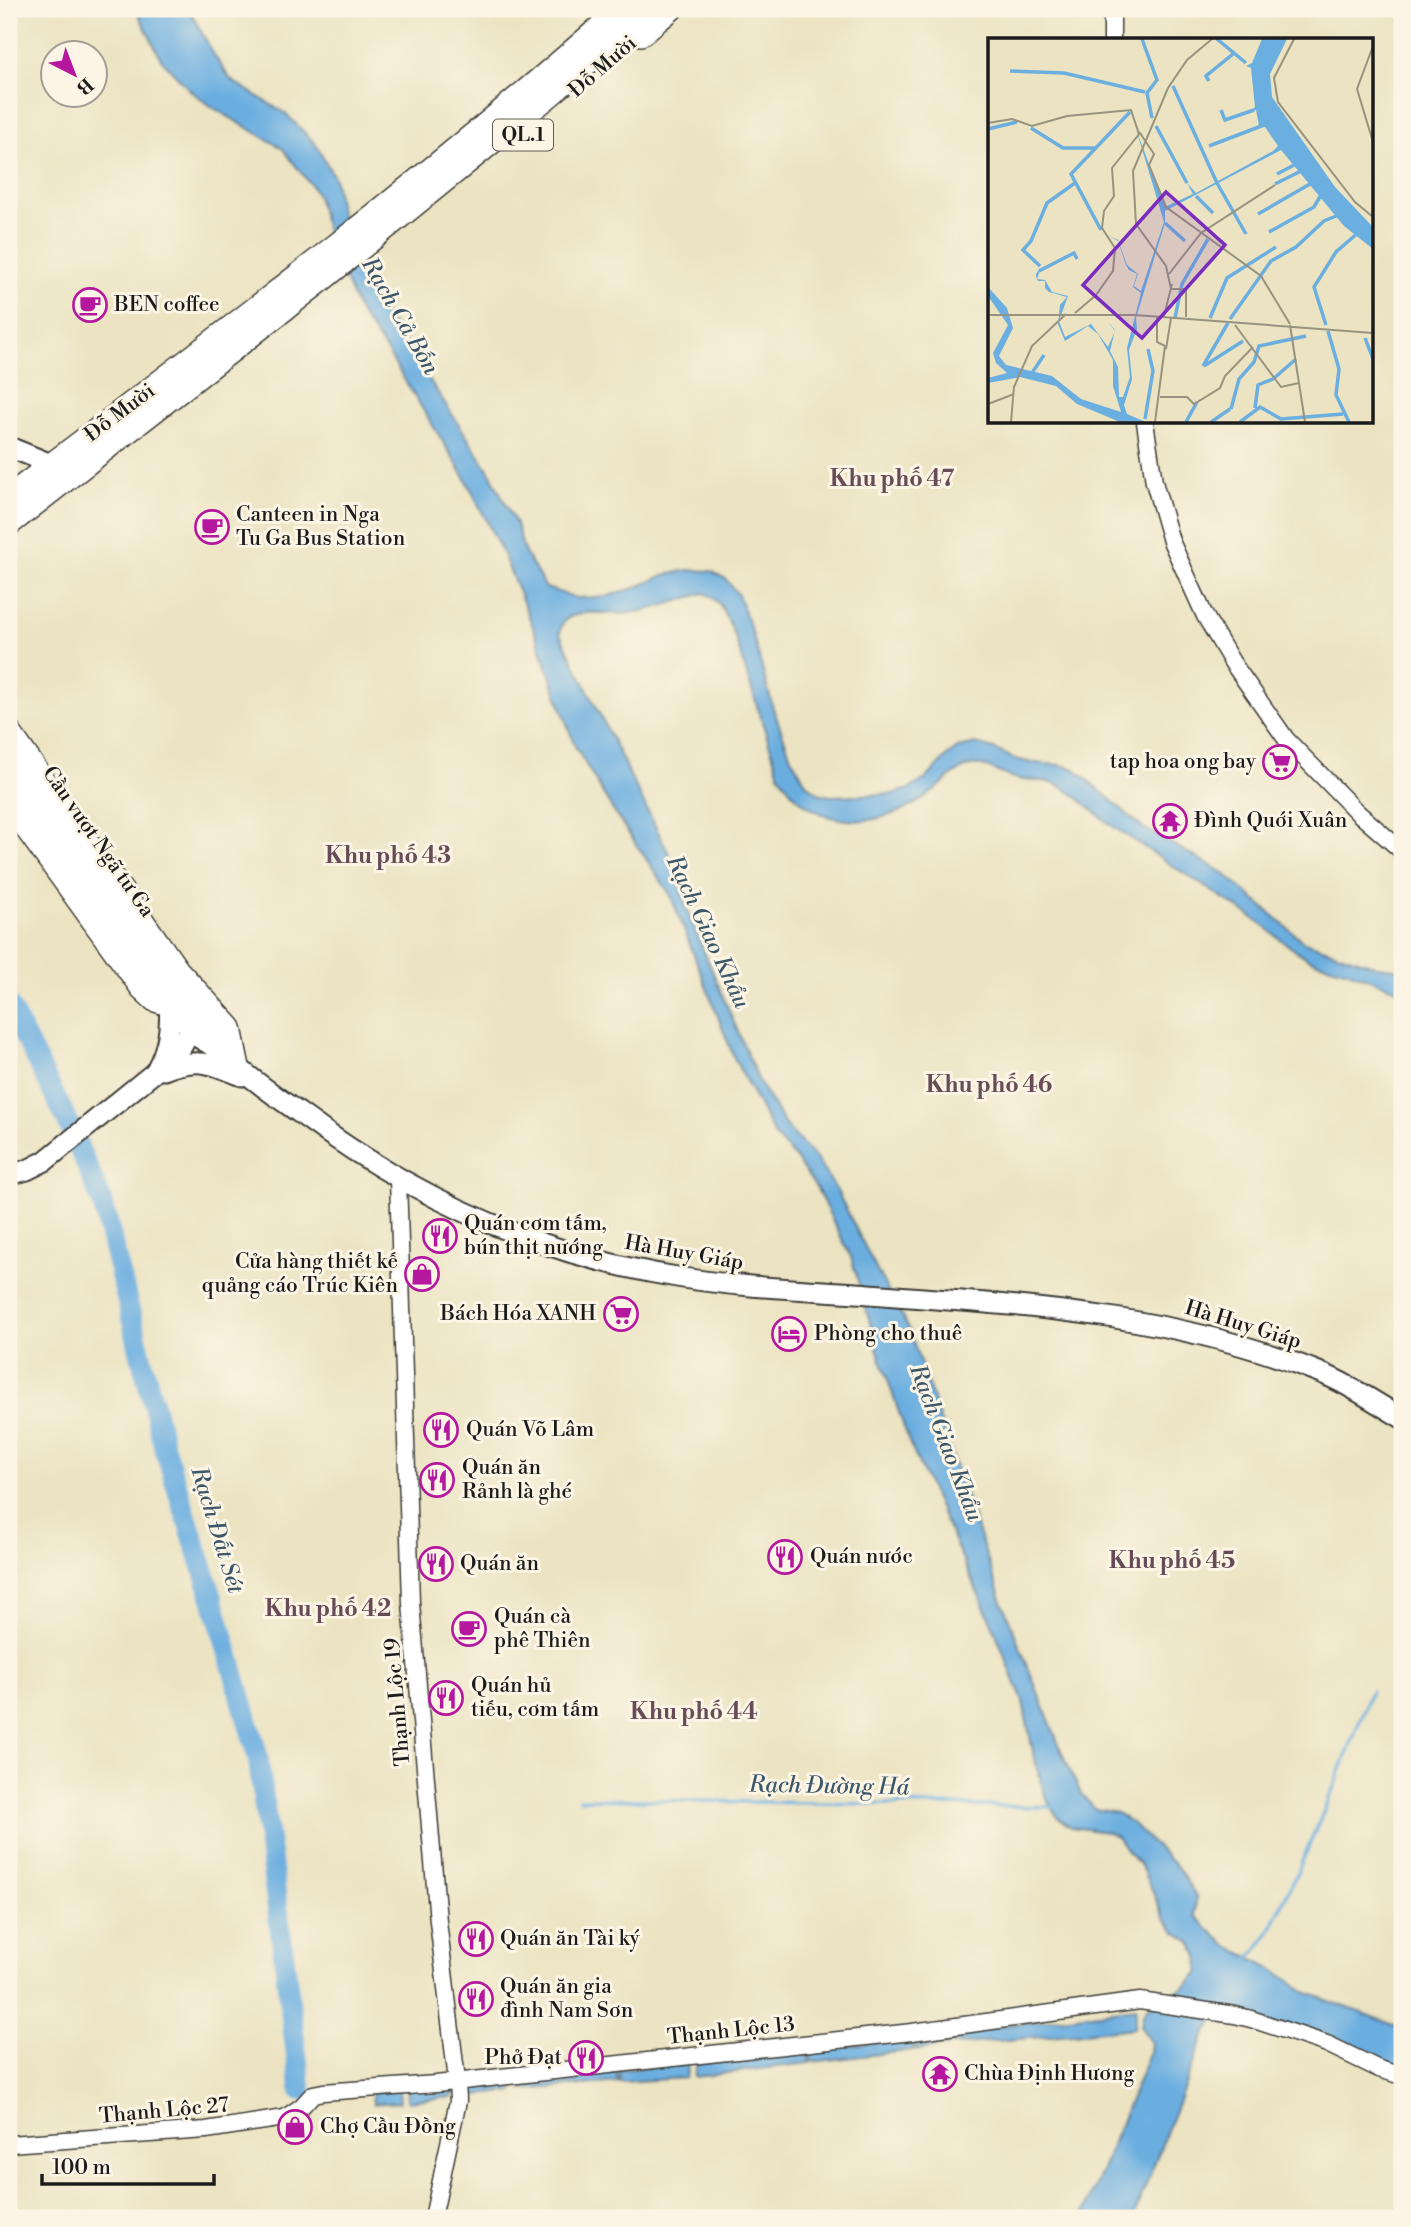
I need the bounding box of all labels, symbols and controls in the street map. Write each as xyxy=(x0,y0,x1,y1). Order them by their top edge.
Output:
street label: Đỗ Mười xyxy=(564,30,642,104)
north arrow xyxy=(38,38,108,108)
inset map xyxy=(988,38,1372,424)
text: B xyxy=(71,72,98,100)
road number: QL.1 xyxy=(493,119,553,150)
water label: Rạch Cả Bốn xyxy=(355,252,445,381)
cafe icon: BEN coffee xyxy=(71,286,109,324)
place label: BEN coffee xyxy=(113,292,220,318)
street label: Đỗ Mười xyxy=(80,378,161,448)
district label: Khu phố 47 xyxy=(830,465,955,493)
place label: Canteen in Nga Tu Ga Bus Station xyxy=(236,502,406,552)
cafe icon: Canteen in Nga Tu Ga Bus Station xyxy=(193,508,231,546)
supermarket icon: tap hoa ong bay xyxy=(1261,743,1299,781)
place label: tap hoa ong bay xyxy=(1110,749,1257,775)
street label: Cầu vượt Ngã tư Ga xyxy=(36,761,160,923)
temple icon: Đình Quới Xuân xyxy=(1151,802,1189,840)
place label: Đình Quới Xuân xyxy=(1194,808,1348,834)
district label: Khu phố 43 xyxy=(325,842,451,870)
water label: Rạch Giao Khẩu xyxy=(660,850,756,1013)
district label: Khu phố 46 xyxy=(926,1071,1052,1099)
place label: Quán cơm tấm, bún thịt nướng xyxy=(464,1211,607,1261)
restaurant icon: Quán cơm tấm, bún thịt nướng xyxy=(421,1217,459,1255)
street label: Hà Huy Giáp xyxy=(623,1230,745,1276)
place label: Cửa hàng thiết kế quảng cáo Trúc Kiên xyxy=(202,1249,398,1299)
shop icon: Cửa hàng thiết kế quảng cáo Trúc Kiên xyxy=(403,1255,441,1293)
supermarket icon: Bách Hóa XANH xyxy=(602,1295,640,1333)
street label: Hà Huy Giáp xyxy=(1182,1295,1304,1355)
place label: Bách Hóa XANH xyxy=(439,1301,596,1327)
hotel icon: Phòng cho thuê xyxy=(770,1315,808,1353)
place label: Phòng cho thuê xyxy=(814,1321,962,1347)
water label: Rạch Giao Khẩu xyxy=(903,1359,989,1526)
restaurant icon: Quán Võ Lâm xyxy=(422,1411,460,1449)
place label: Quán Võ Lâm xyxy=(466,1417,594,1443)
place label: Quán ăn Rảnh là ghé xyxy=(462,1455,572,1505)
restaurant icon: Quán ăn Rảnh là ghé xyxy=(418,1461,456,1499)
water label: Rạch Đất Sét xyxy=(184,1462,250,1597)
restaurant icon: Quán nước xyxy=(766,1538,804,1576)
place label: Quán nước xyxy=(810,1544,913,1570)
restaurant icon: Quán ăn xyxy=(417,1545,455,1583)
district label: Khu phố 45 xyxy=(1109,1547,1235,1575)
place label: Quán ăn xyxy=(460,1551,539,1577)
district label: Khu phố 42 xyxy=(265,1595,391,1623)
place label: Quán cà phê Thiên xyxy=(494,1604,591,1654)
cafe icon: Quán cà phê Thiên xyxy=(450,1610,488,1648)
street label: Thạnh Lộc 19 xyxy=(379,1637,417,1767)
place label: Quán hủ tiếu, cơm tấm xyxy=(471,1673,599,1723)
restaurant icon: Quán hủ tiếu, cơm tấm xyxy=(427,1679,465,1717)
district label: Khu phố 44 xyxy=(630,1698,758,1726)
water label: Rạch Đường Há xyxy=(748,1771,911,1801)
restaurant icon: Quán ăn Tài ký xyxy=(457,1920,495,1958)
place label: Quán ăn Tài ký xyxy=(500,1926,640,1952)
place label: Quán ăn gia đình Nam Sơn xyxy=(500,1974,634,2024)
restaurant icon: Quán ăn gia đình Nam Sơn xyxy=(457,1980,495,2018)
street label: Thạnh Lộc 13 xyxy=(666,2011,796,2051)
restaurant icon: Phở Đạt xyxy=(567,2039,605,2077)
place label: Phở Đạt xyxy=(485,2045,563,2071)
temple icon: Chùa Định Hương xyxy=(921,2055,959,2093)
place label: Chùa Định Hương xyxy=(964,2061,1135,2087)
street label: Thạnh Lộc 27 xyxy=(98,2092,230,2130)
shop icon: Chợ Cầu Đồng xyxy=(276,2108,314,2146)
place label: Chợ Cầu Đồng xyxy=(320,2114,456,2140)
scale bar xyxy=(42,2143,214,2187)
text: 100 m xyxy=(52,2155,111,2181)

